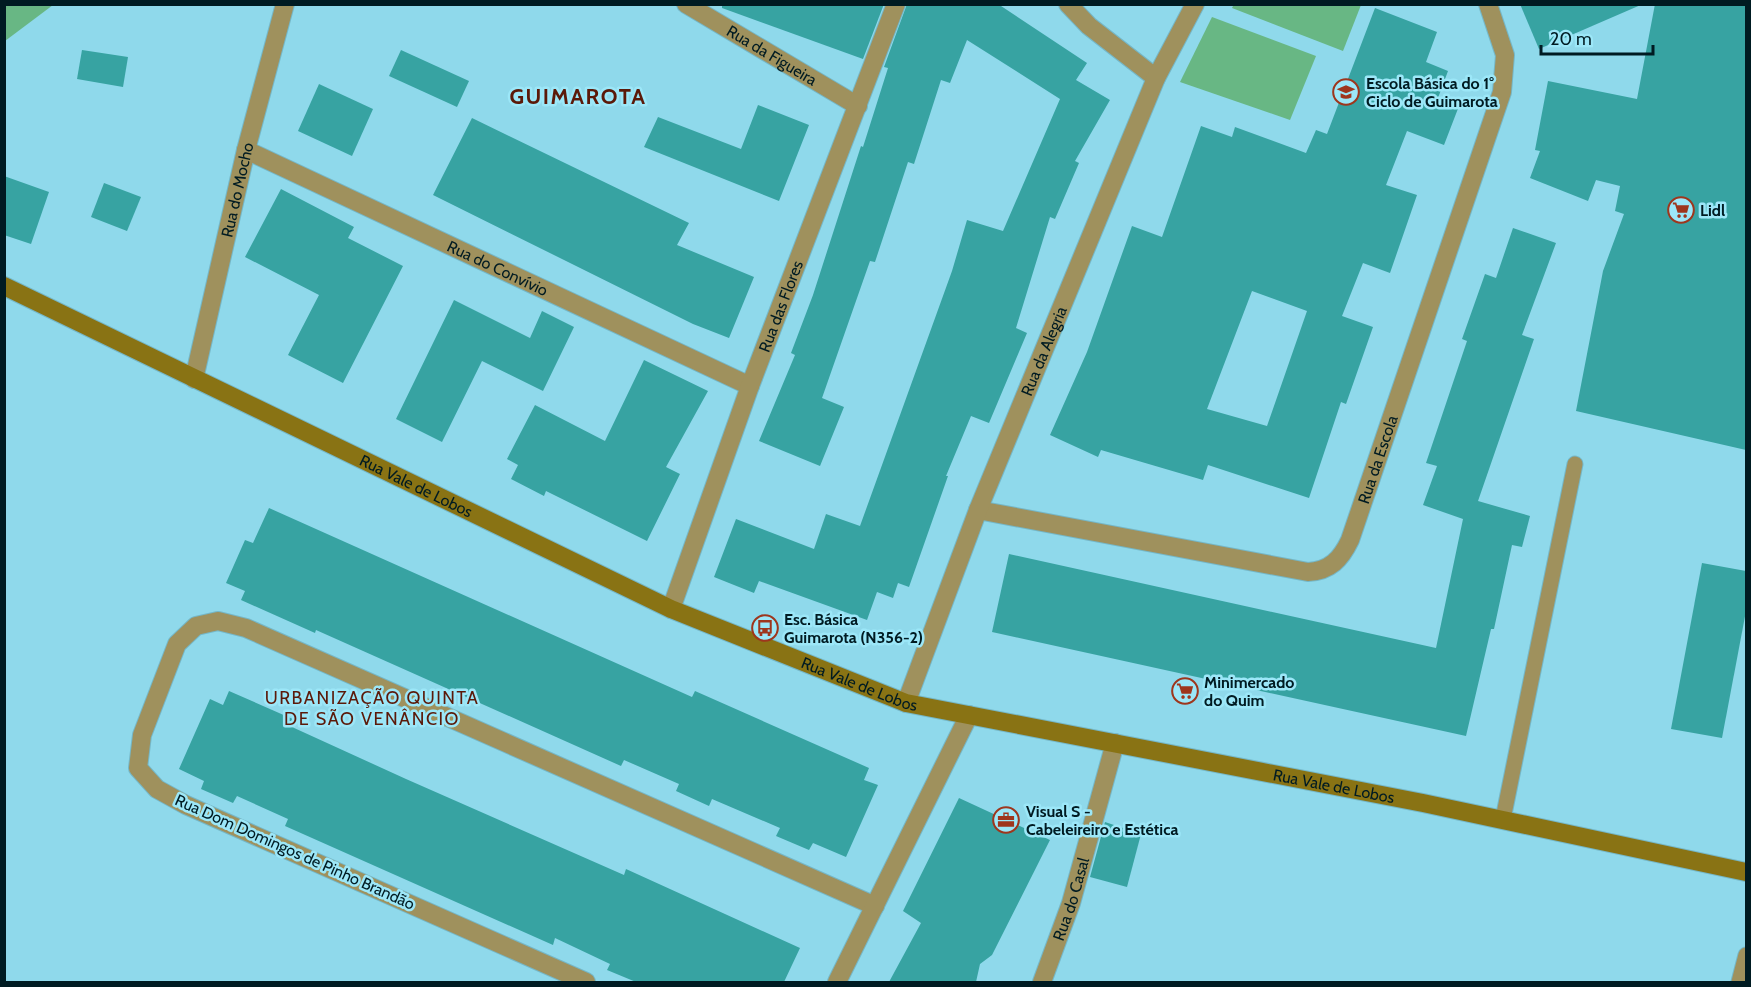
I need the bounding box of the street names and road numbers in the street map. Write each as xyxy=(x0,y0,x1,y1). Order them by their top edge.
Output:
street label: Rua da Figueira xyxy=(723,21,821,89)
street label: Rua do Mocho xyxy=(217,140,257,239)
street label: Rua do Convívio xyxy=(444,236,551,300)
street label: Rua das Flores xyxy=(754,257,807,355)
street label: Rua da Alegria xyxy=(1017,303,1071,399)
street label: Rua da Escola xyxy=(1354,412,1401,506)
street label: Rua Vale de Lobos xyxy=(357,450,476,521)
street label: Rua Vale de Lobos xyxy=(799,653,919,715)
street label: Rua Vale de Lobos xyxy=(1272,765,1397,807)
street label: Rua Dom Domingos de Pinho Brandão xyxy=(172,790,418,914)
street label: Rua do Casal xyxy=(1049,855,1093,943)

